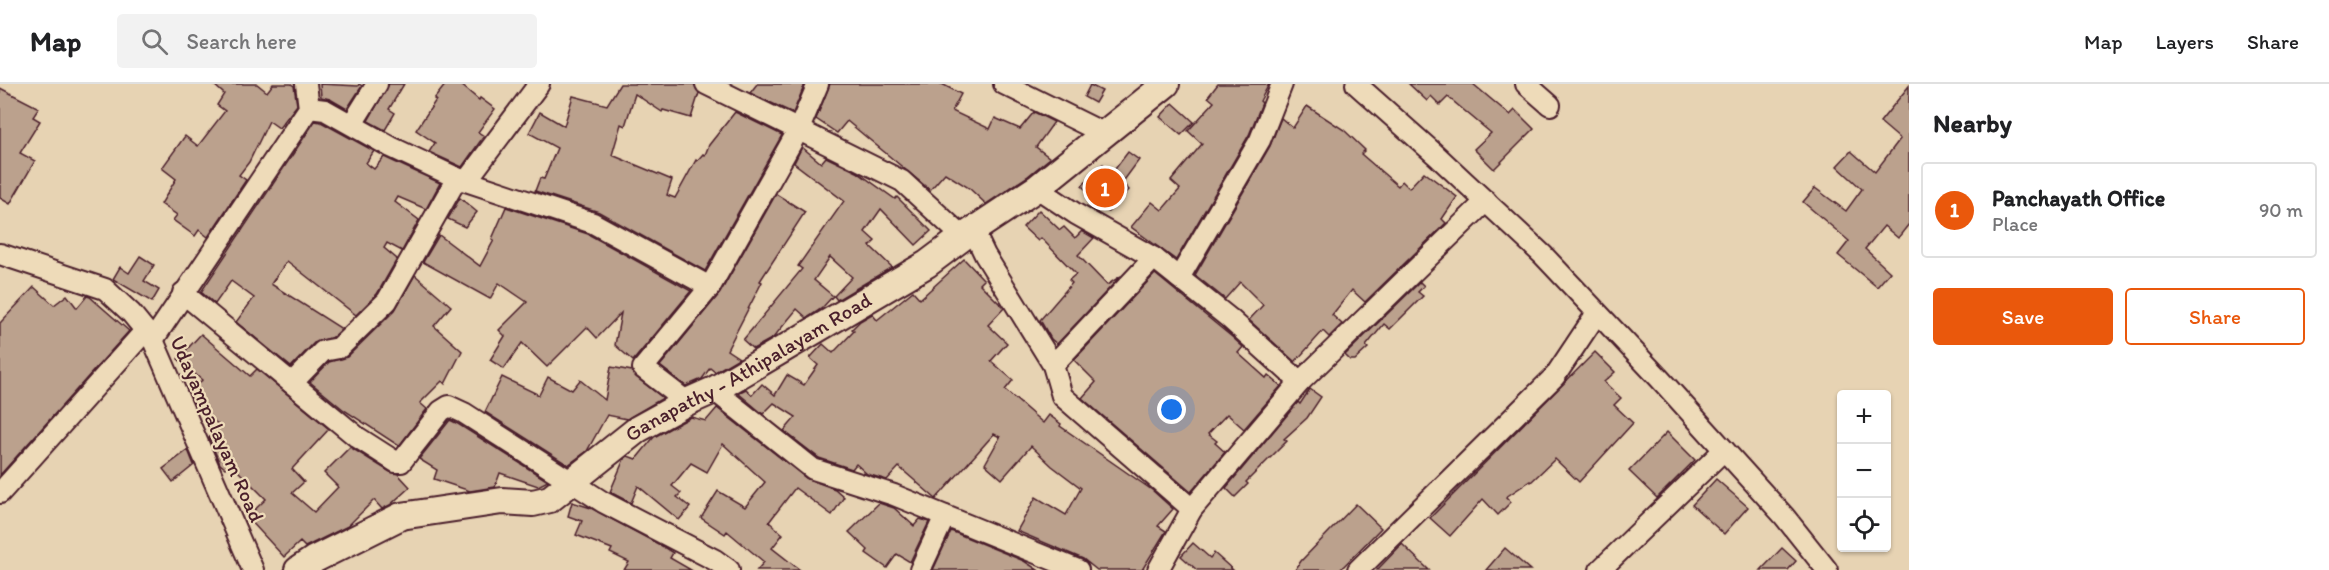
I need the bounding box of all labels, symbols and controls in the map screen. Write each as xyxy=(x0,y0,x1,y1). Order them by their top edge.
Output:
search box xyxy=(117,14,537,68)
text: Map xyxy=(30,24,81,58)
icon: search xyxy=(138,25,171,58)
text: Search here xyxy=(186,28,297,55)
text: Map xyxy=(2084,29,2123,54)
text: Layers xyxy=(2156,29,2214,54)
text: Share xyxy=(2247,29,2299,54)
text: Nearby xyxy=(1933,107,2012,139)
pin: 1 xyxy=(1086,166,1124,210)
text: Panchayath Office xyxy=(1992,185,2165,212)
text: 1 xyxy=(1950,198,1959,222)
text: 90 m xyxy=(2259,198,2303,222)
text: Place xyxy=(1992,212,2038,236)
street label: Ganapathy - Athipalayam Road xyxy=(620,286,876,447)
button: Save xyxy=(1933,288,2113,345)
button: Share xyxy=(2125,288,2305,345)
street label: Udayampalayam Road xyxy=(165,332,270,526)
map controls xyxy=(1837,390,1891,552)
button: + xyxy=(1837,390,1891,444)
your location xyxy=(1157,395,1186,424)
button: − xyxy=(1837,444,1891,498)
button: locate xyxy=(1837,498,1891,552)

